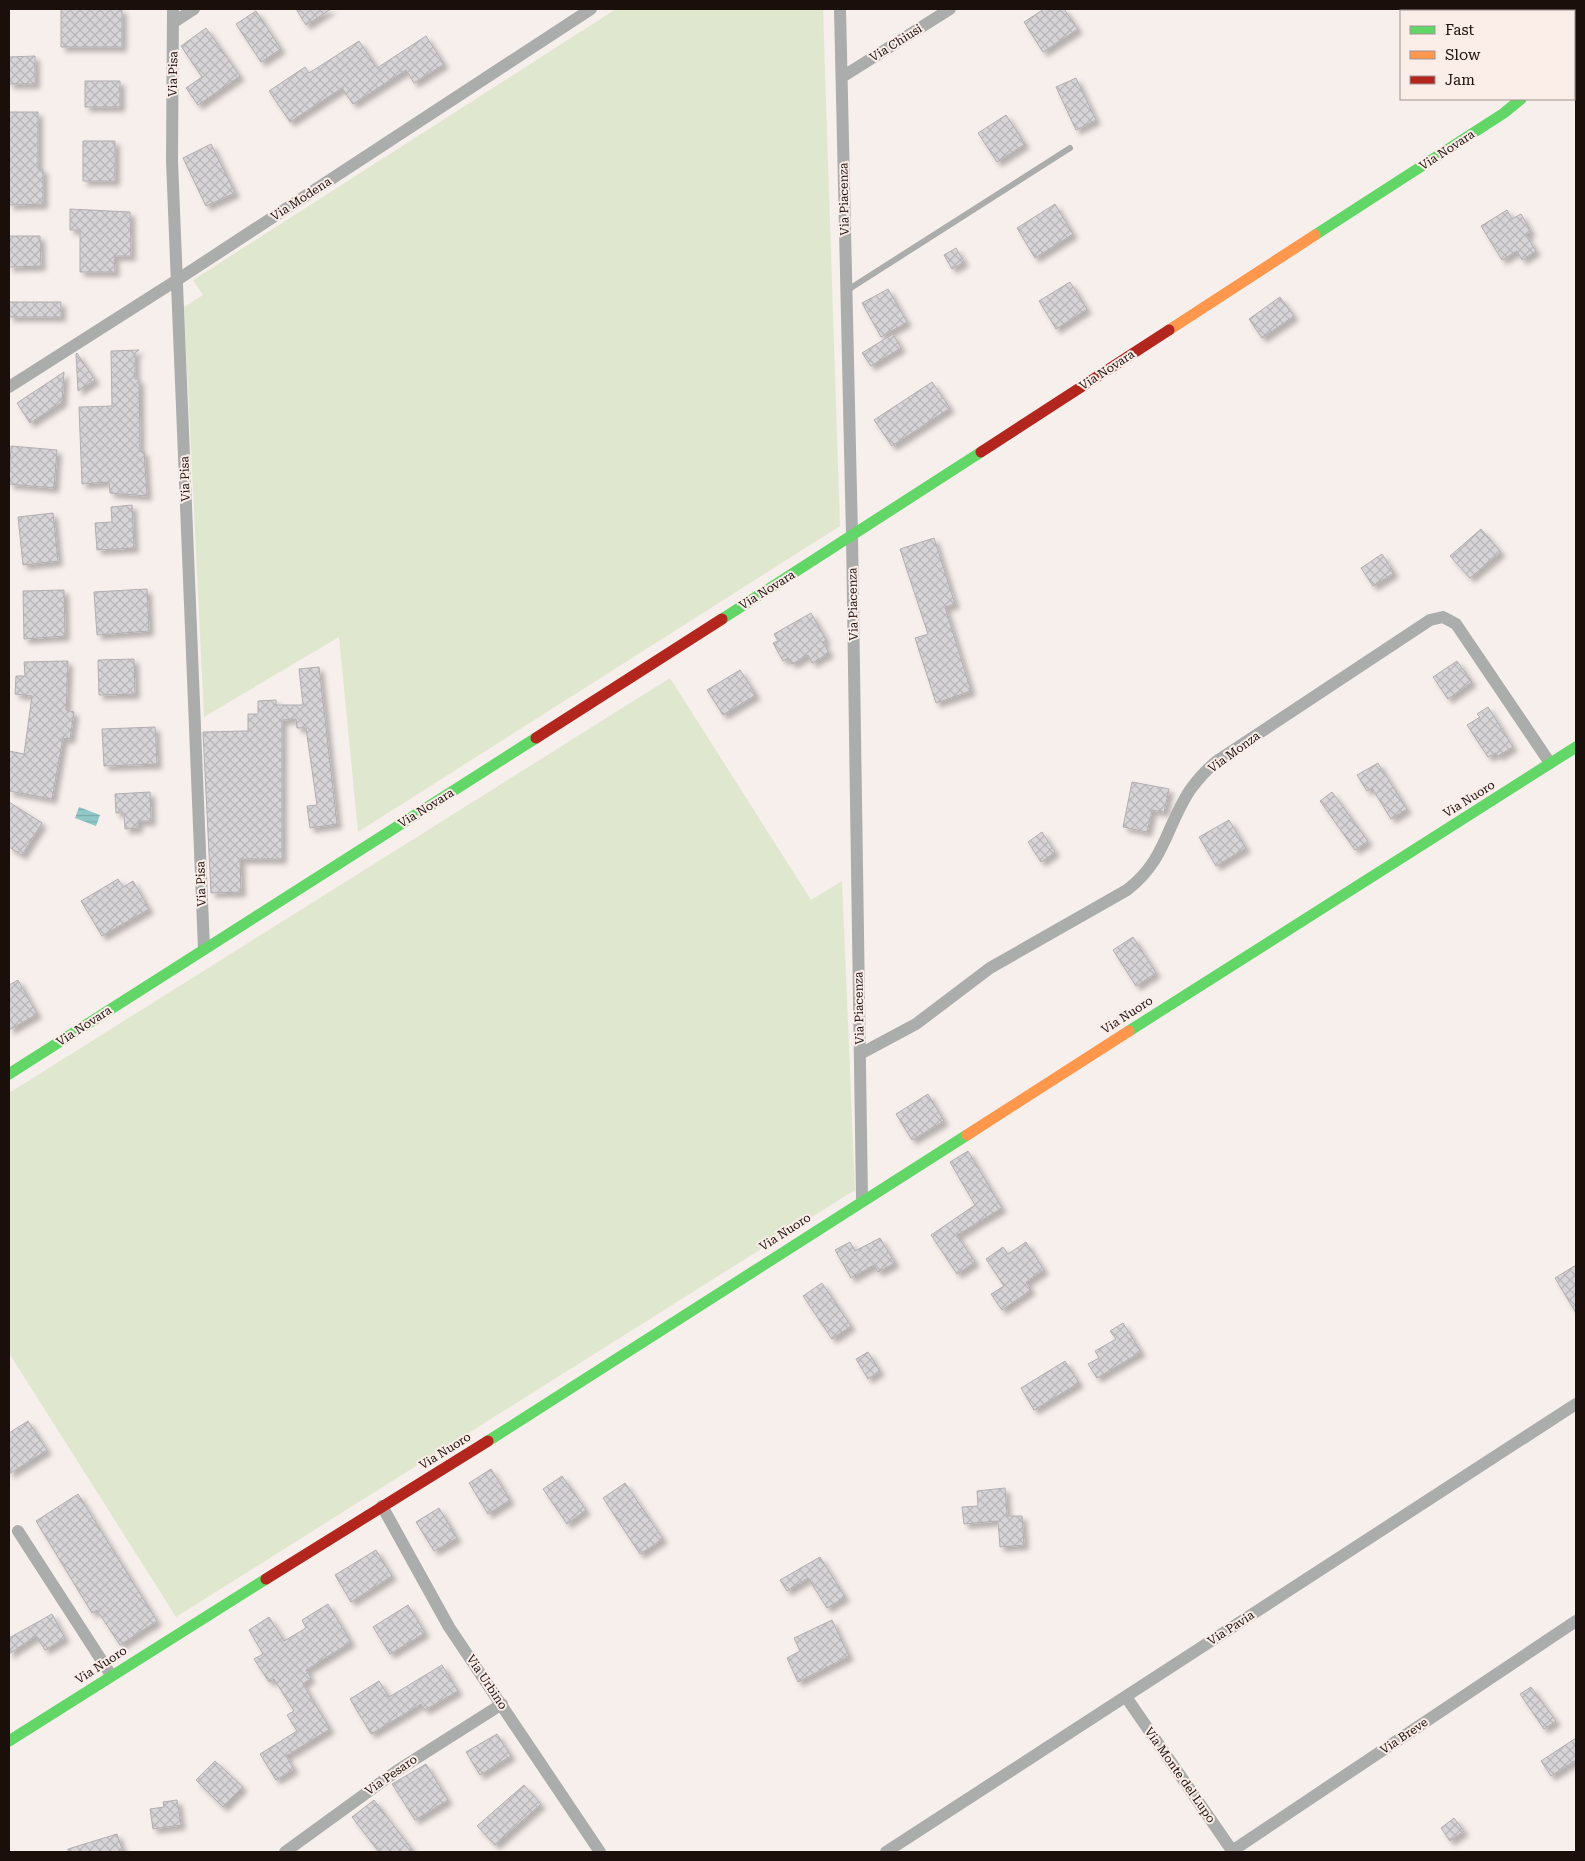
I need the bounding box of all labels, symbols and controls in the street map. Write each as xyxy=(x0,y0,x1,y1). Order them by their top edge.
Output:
legend xyxy=(1400,10,1575,100)
street label: Via Chiusi xyxy=(867,21,925,65)
text: Fast xyxy=(1445,21,1475,39)
text: Slow xyxy=(1445,46,1481,64)
street label: Via Pisa xyxy=(166,51,180,97)
text: Jam xyxy=(1445,71,1475,89)
street label: Via Novara xyxy=(1417,127,1478,173)
street label: Via Piacenza xyxy=(836,162,852,236)
street label: Via Modena xyxy=(268,174,334,224)
street label: Via Novara xyxy=(1077,347,1138,393)
street label: Via Pisa xyxy=(177,456,193,502)
street label: Via Novara xyxy=(737,567,798,613)
street label: Via Piacenza xyxy=(845,567,861,641)
street label: Via Monza xyxy=(1205,728,1263,775)
street label: Via Nuoro xyxy=(1441,778,1497,820)
street label: Via Novara xyxy=(396,785,457,831)
street label: Via Pisa xyxy=(193,861,209,907)
street label: Via Piacenza xyxy=(851,971,867,1045)
street label: Via Nuoro xyxy=(1099,993,1155,1037)
street label: Via Novara xyxy=(54,1003,115,1049)
street label: Via Nuoro xyxy=(757,1210,813,1254)
street label: Via Nuoro xyxy=(417,1430,473,1472)
street label: Via Pavia xyxy=(1205,1608,1257,1648)
street label: Via Nuoro xyxy=(73,1643,129,1687)
street label: Via Urbino xyxy=(464,1652,510,1712)
street label: Via Breve xyxy=(1378,1715,1431,1757)
street label: Via Monte del Lupo xyxy=(1142,1725,1218,1825)
street label: Via Pesaro xyxy=(362,1752,420,1798)

